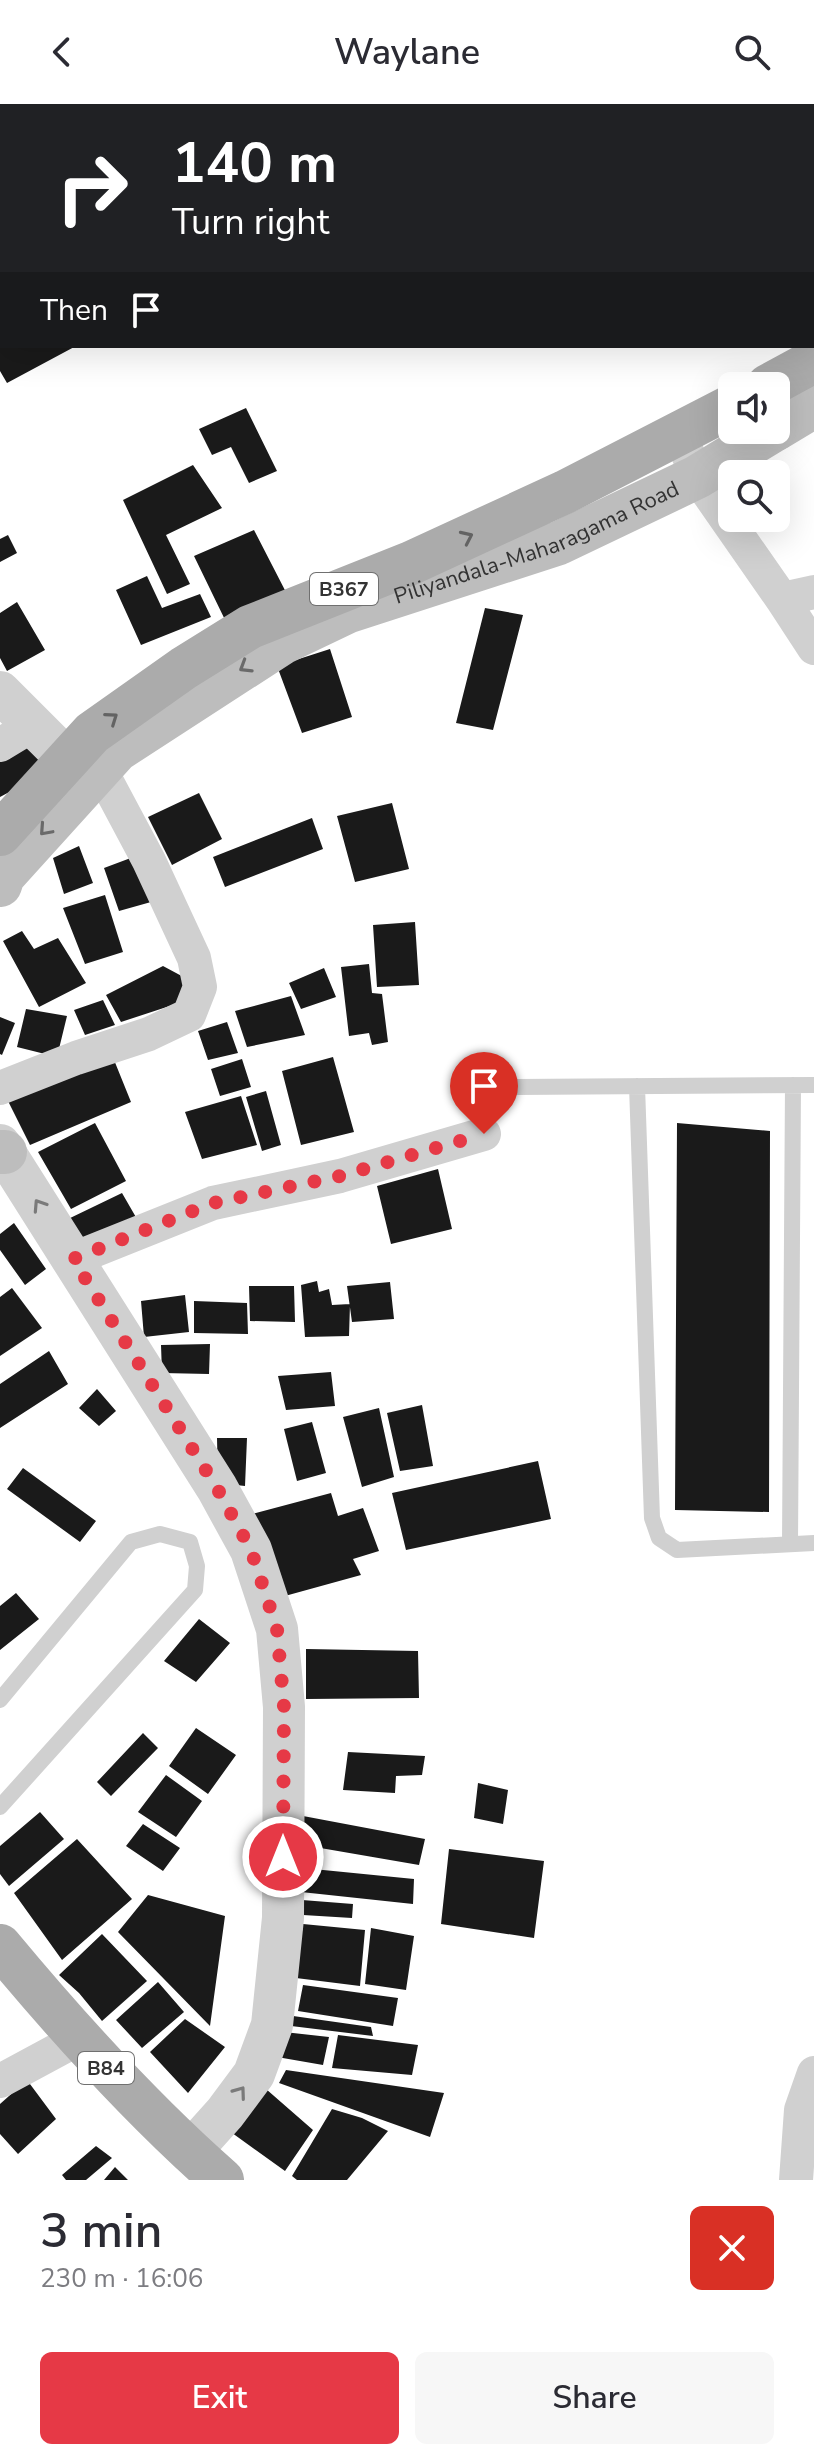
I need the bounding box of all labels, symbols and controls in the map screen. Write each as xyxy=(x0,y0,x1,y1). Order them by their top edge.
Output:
text: Waylane xyxy=(334,28,480,77)
icon: back xyxy=(40,30,84,74)
icon: search xyxy=(730,30,774,74)
text: 140 m xyxy=(172,125,337,202)
icon: right xyxy=(40,136,144,240)
text: Turn right xyxy=(172,198,329,247)
icon: arrive xyxy=(124,288,168,332)
text: Then xyxy=(40,290,108,331)
map controls xyxy=(718,372,790,532)
button: sound xyxy=(718,372,790,444)
button: search xyxy=(718,460,790,532)
street label: Piliyandala-Maharagama Road xyxy=(390,474,684,612)
one-way arrow xyxy=(458,531,473,547)
road number: B367 xyxy=(310,573,378,605)
one-way arrow xyxy=(239,657,254,672)
one-way arrow xyxy=(104,713,118,728)
one-way arrow xyxy=(41,820,55,835)
pin xyxy=(450,1052,518,1134)
icon: arrive xyxy=(462,1064,506,1108)
one-way arrow xyxy=(33,1199,48,1214)
position arrow xyxy=(241,1815,325,1899)
road number: B84 xyxy=(78,2052,134,2084)
one-way arrow xyxy=(231,2087,245,2101)
text: 3 min xyxy=(40,2198,162,2264)
button: close xyxy=(690,2206,774,2290)
text: 230 m · 16:06 xyxy=(40,2261,203,2296)
button: Exit xyxy=(40,2352,399,2444)
button: Share xyxy=(415,2352,774,2444)

